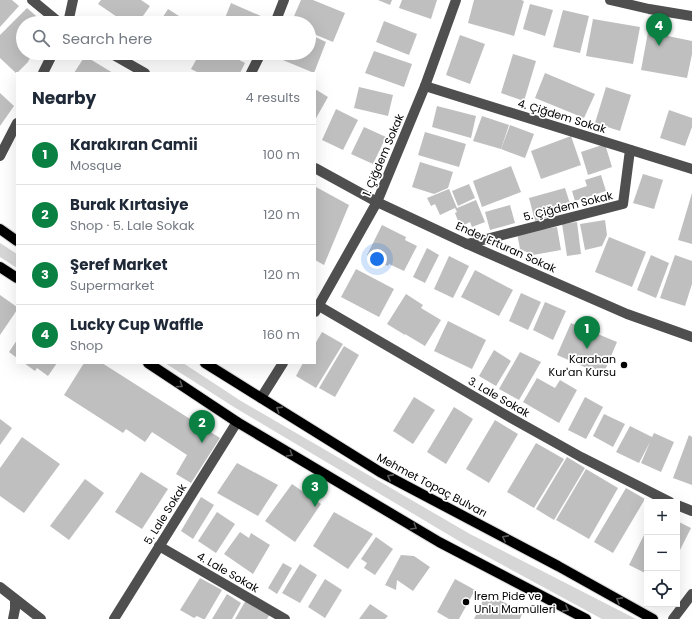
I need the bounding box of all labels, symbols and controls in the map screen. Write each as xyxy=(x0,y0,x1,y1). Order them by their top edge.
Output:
pin: 4 xyxy=(646,13,672,46)
search box xyxy=(16,16,316,60)
icon: search xyxy=(30,27,52,49)
text: Search here xyxy=(62,28,152,49)
text: Nearby xyxy=(32,86,96,110)
text: 4 results xyxy=(246,88,300,107)
street label: 4. Çiğdem Sokak xyxy=(516,95,608,137)
street label: 1. Çiğdem Sokak xyxy=(358,111,408,199)
text: Karakıran Camii xyxy=(70,134,198,155)
text: 1 xyxy=(43,145,47,164)
text: 100 m xyxy=(263,145,300,164)
text: Mosque xyxy=(70,156,121,175)
street label: 5. Çiğdem Sokak xyxy=(522,187,615,225)
text: Burak Kırtasiye xyxy=(70,194,189,215)
text: 2 xyxy=(41,205,49,224)
text: 120 m xyxy=(263,205,300,224)
text: Shop · 5. Lale Sokak xyxy=(70,216,194,235)
street label: Ender Erturan Sokak xyxy=(453,218,559,277)
your location xyxy=(367,249,387,269)
text: Şeref Market xyxy=(70,254,168,275)
text: 3 xyxy=(41,265,49,284)
text: 120 m xyxy=(263,265,300,284)
text: Supermarket xyxy=(70,276,154,295)
text: Lucky Cup Waffle xyxy=(70,314,204,335)
pin: 1 xyxy=(574,316,600,349)
text: 4 xyxy=(41,325,49,344)
text: 160 m xyxy=(263,325,300,344)
text: Shop xyxy=(70,336,103,355)
place label: Karahan Kur'an Kursu xyxy=(549,351,616,380)
marker: Karahan Kur'an Kursu xyxy=(619,360,629,370)
street label: 3. Lale Sokak xyxy=(465,373,533,421)
one-way arrow xyxy=(176,380,183,387)
one-way arrow xyxy=(276,407,283,414)
pin: 2 xyxy=(189,410,215,443)
one-way arrow xyxy=(286,449,293,456)
street label: Mehmet Topaç Bulvarı xyxy=(374,449,490,521)
pin: 3 xyxy=(302,474,328,507)
one-way arrow xyxy=(387,474,394,482)
street label: 5. Lale Sokak xyxy=(140,480,190,548)
map controls xyxy=(644,499,680,607)
button: + xyxy=(644,499,680,535)
one-way arrow xyxy=(410,523,417,530)
one-way arrow xyxy=(502,535,509,542)
button: − xyxy=(644,535,680,571)
street label: 4. Lale Sokak xyxy=(194,548,262,596)
button: locate xyxy=(644,571,680,607)
place label: İrem Pide ve Unlu Mamülleri xyxy=(474,588,556,617)
marker: İrem Pide ve Unlu Mamülleri xyxy=(461,597,471,607)
one-way arrow xyxy=(616,597,623,605)
one-way arrow xyxy=(562,604,569,611)

